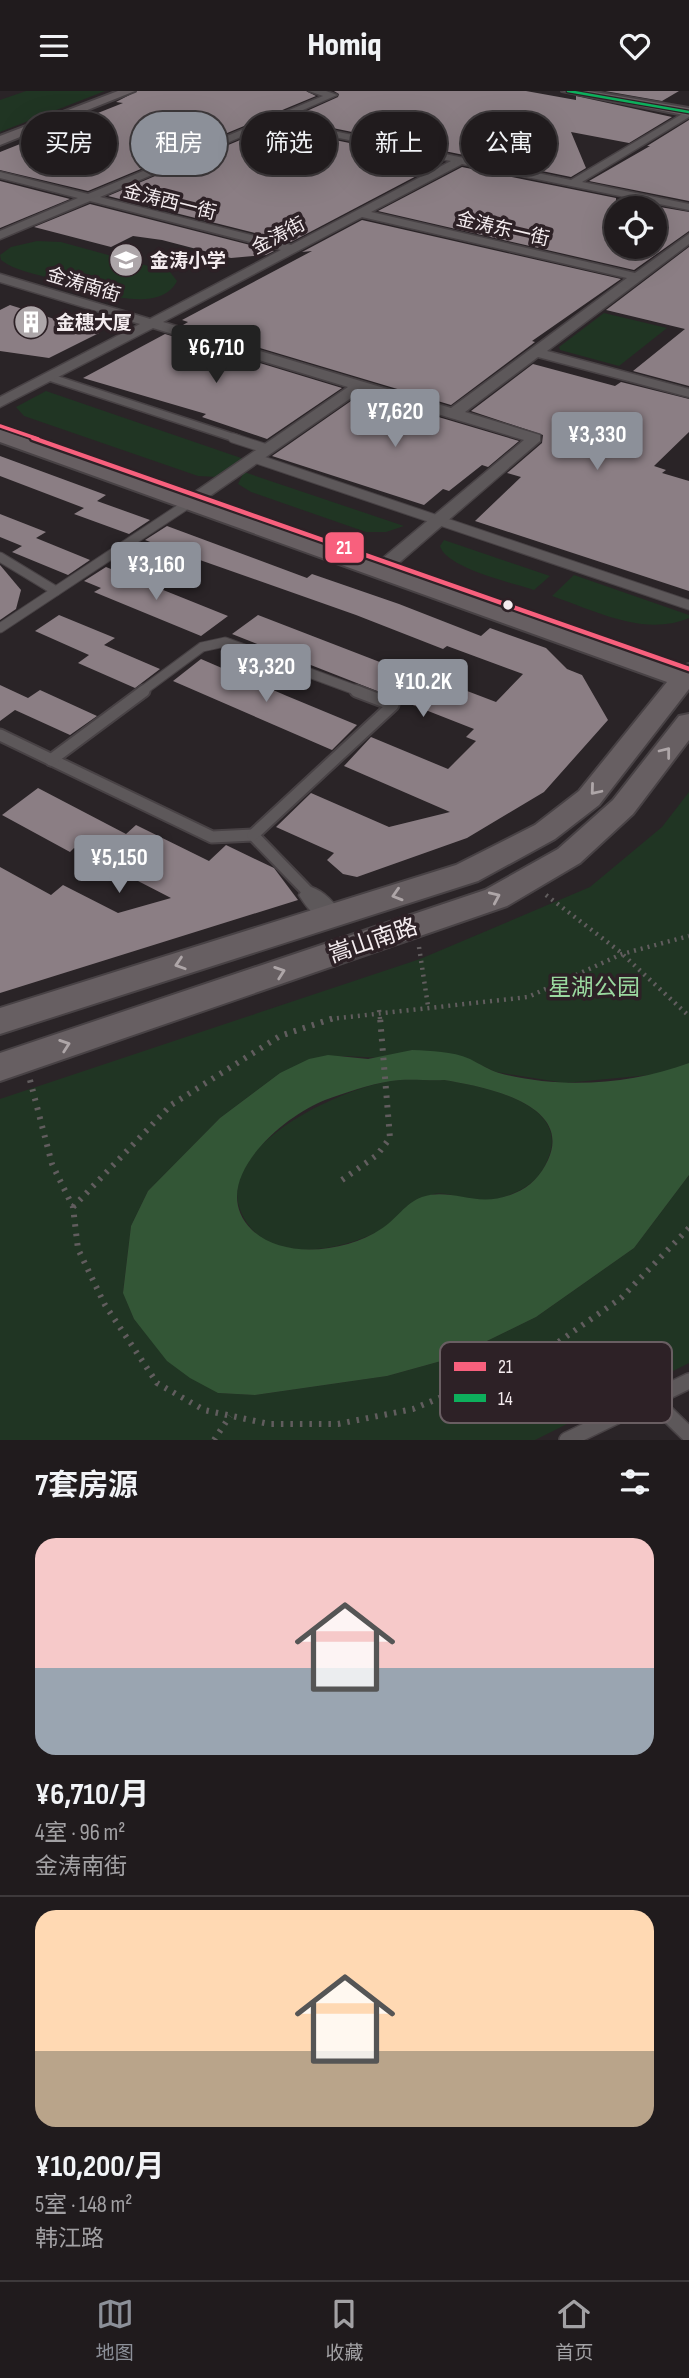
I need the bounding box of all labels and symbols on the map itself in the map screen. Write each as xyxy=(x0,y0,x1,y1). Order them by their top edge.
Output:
street label: 金涛西一街 xyxy=(121,180,219,225)
street label: 金涛东一街 xyxy=(454,208,552,251)
street label: 金涛街 xyxy=(248,213,309,260)
school or university icon: 金涛小学 xyxy=(107,241,145,279)
place label: 金涛小学 xyxy=(150,250,226,273)
street label: 金涛南街 xyxy=(44,263,123,308)
building icon: 金穗大厦 xyxy=(12,303,50,341)
place label: 金穗大厦 xyxy=(56,312,132,335)
pin: ¥6,710 xyxy=(159,325,273,385)
pin: ¥7,620 xyxy=(338,389,452,449)
pin: ¥3,330 xyxy=(540,413,654,472)
line badge: 21 xyxy=(324,531,365,564)
text: 21 xyxy=(336,537,352,560)
pin: ¥3,160 xyxy=(99,543,213,602)
unlabelled marker xyxy=(501,598,515,612)
pin: ¥3,320 xyxy=(209,645,323,704)
pin: ¥10.2K xyxy=(366,659,480,719)
one-way arrow xyxy=(657,747,670,760)
one-way arrow xyxy=(591,782,603,795)
pin: ¥5,150 xyxy=(62,835,176,895)
one-way arrow xyxy=(391,887,403,902)
one-way arrow xyxy=(488,891,500,905)
street label: 嵩山南路 xyxy=(325,913,421,969)
one-way arrow xyxy=(174,955,186,970)
one-way arrow xyxy=(273,966,285,980)
park label: 星湖公园 xyxy=(548,974,640,1002)
one-way arrow xyxy=(58,1039,70,1053)
legend xyxy=(440,1342,672,1423)
text: 21 xyxy=(498,1356,513,1379)
text: 14 xyxy=(498,1388,513,1411)

